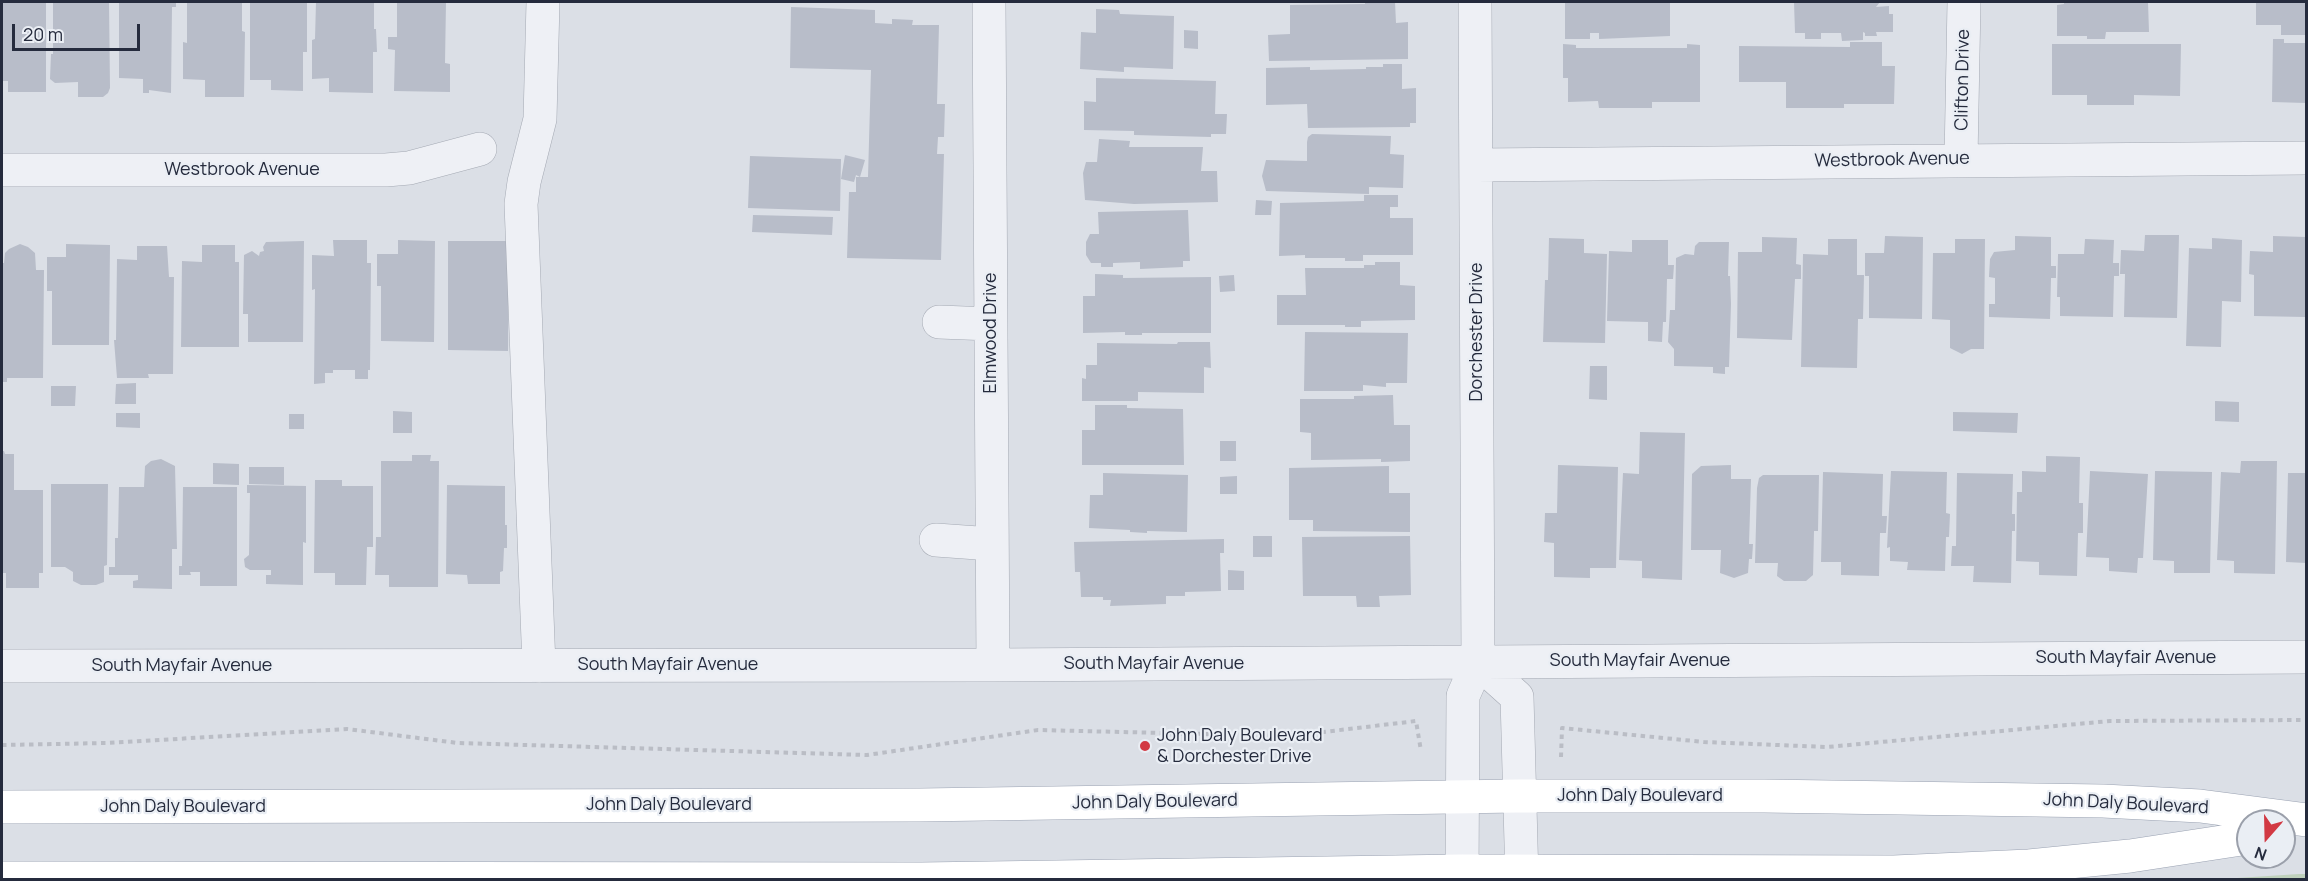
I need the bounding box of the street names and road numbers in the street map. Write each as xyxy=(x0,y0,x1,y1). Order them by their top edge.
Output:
street label: Clifton Drive xyxy=(1951,29,1975,131)
street label: Westbrook Avenue xyxy=(1814,148,1970,172)
street label: Westbrook Avenue xyxy=(164,159,320,181)
street label: Dorchester Drive xyxy=(1466,262,1488,402)
street label: Elmwood Drive xyxy=(980,273,1002,393)
street label: South Mayfair Avenue xyxy=(2036,647,2216,669)
street label: South Mayfair Avenue xyxy=(1550,650,1730,672)
street label: South Mayfair Avenue xyxy=(1064,653,1244,675)
street label: South Mayfair Avenue xyxy=(578,654,758,676)
street label: South Mayfair Avenue xyxy=(92,655,272,677)
street label: John Daly Boulevard xyxy=(1557,785,1723,807)
street label: John Daly Boulevard xyxy=(2043,789,2209,819)
street label: John Daly Boulevard xyxy=(1072,790,1238,814)
street label: John Daly Boulevard xyxy=(586,794,752,816)
street label: John Daly Boulevard xyxy=(100,796,266,818)

